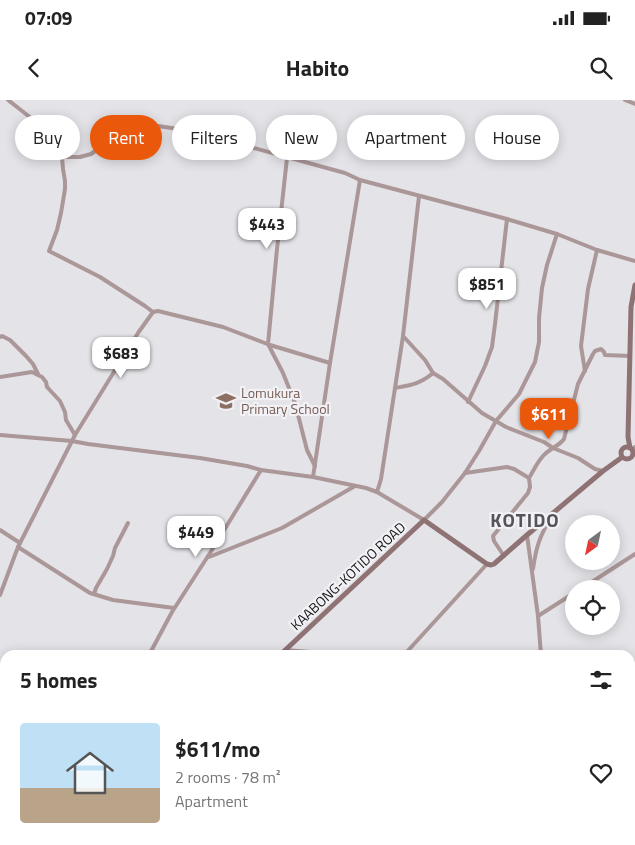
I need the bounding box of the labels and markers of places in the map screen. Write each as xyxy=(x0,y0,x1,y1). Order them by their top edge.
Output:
pin: $443 xyxy=(237,208,297,250)
pin: $851 xyxy=(457,268,517,310)
pin: $683 xyxy=(91,336,151,379)
place label: Lomukura Primary School xyxy=(241,382,330,419)
school or university icon: Lomukura Primary School xyxy=(215,390,237,412)
pin: $611 xyxy=(519,398,579,440)
pin: $449 xyxy=(166,516,226,558)

